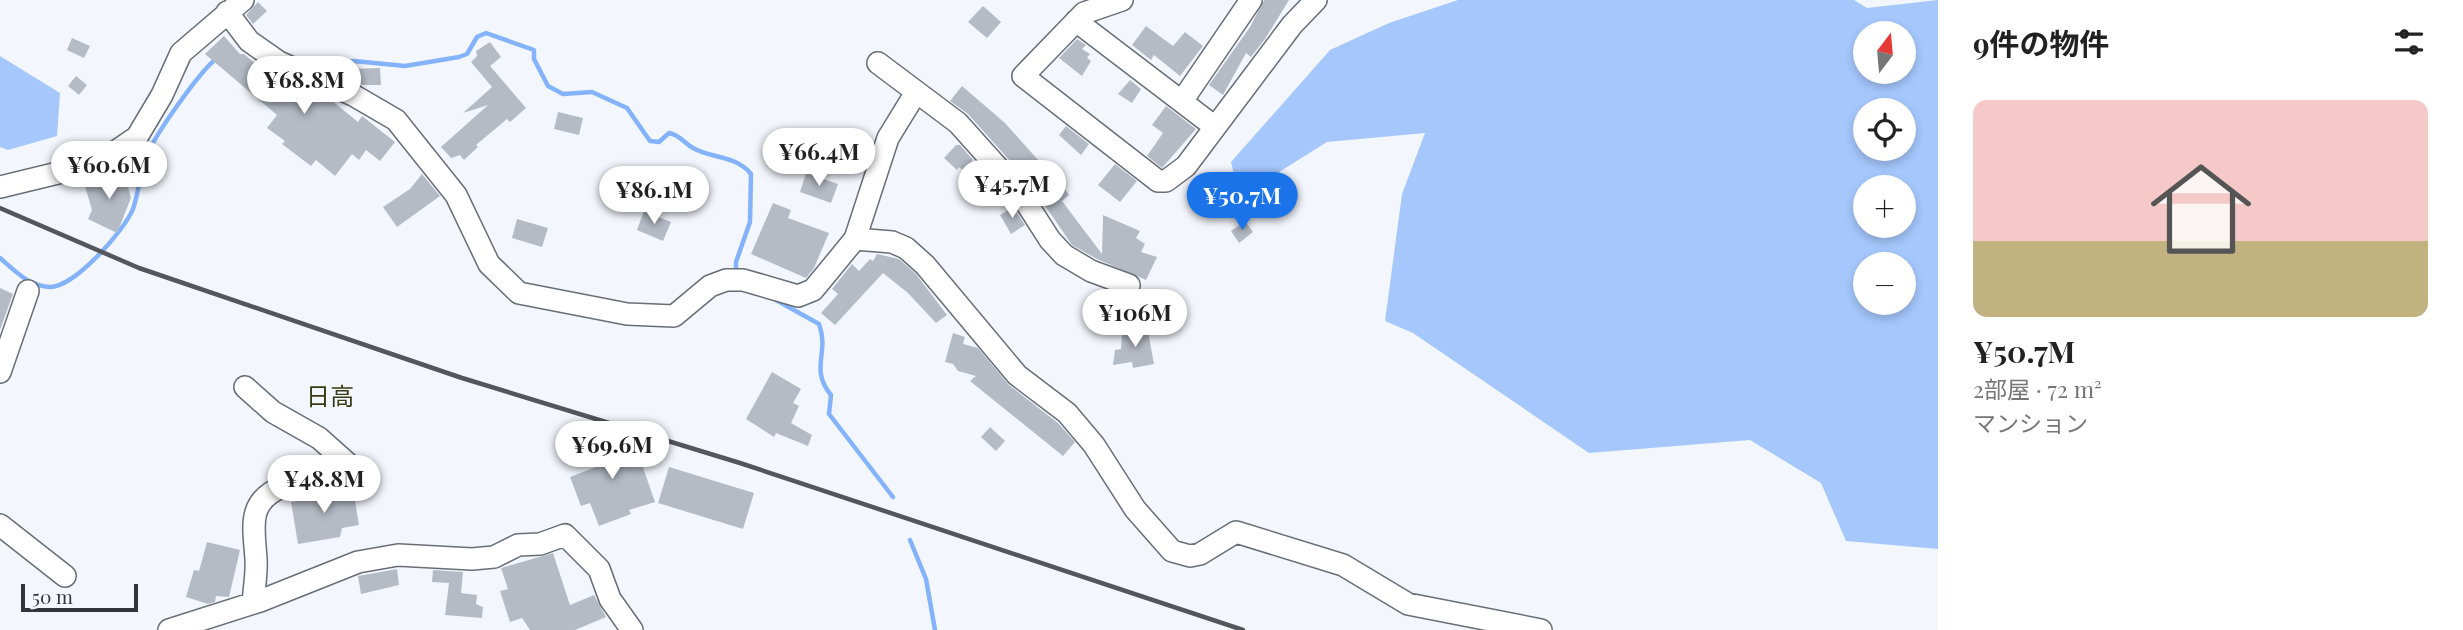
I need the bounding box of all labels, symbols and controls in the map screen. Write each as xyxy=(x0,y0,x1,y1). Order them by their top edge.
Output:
north arrow xyxy=(1853,21,1916,84)
map controls xyxy=(1853,21,1916,315)
text: 9件の物件 xyxy=(1973,23,2110,63)
icon: filters xyxy=(2390,23,2428,61)
pin: ¥68.8M xyxy=(247,57,361,116)
text: ¥68.8M xyxy=(263,63,345,94)
button: locate xyxy=(1853,98,1916,161)
pin: ¥66.4M xyxy=(762,128,876,188)
text: ¥66.4M xyxy=(778,135,860,166)
pin: ¥60.6M xyxy=(52,142,166,201)
icon: home xyxy=(2138,146,2264,272)
text: ¥60.6M xyxy=(67,148,151,179)
pin: ¥45.7M xyxy=(955,160,1069,220)
pin: ¥86.1M xyxy=(597,166,711,226)
text: ¥45.7M xyxy=(974,167,1050,198)
text: ¥86.1M xyxy=(615,173,693,204)
pin: ¥50.7M xyxy=(1185,173,1299,232)
button: + xyxy=(1853,175,1916,238)
text: ¥50.7M xyxy=(1203,179,1281,210)
button: − xyxy=(1853,252,1916,315)
pin: ¥106M xyxy=(1086,290,1184,349)
text: ¥106M xyxy=(1098,296,1172,327)
text: ¥50.7M xyxy=(1973,331,2075,371)
text: 2部屋 · 72 m² xyxy=(1973,373,2102,404)
district label: 日高 xyxy=(306,379,354,411)
text: マンション xyxy=(1973,407,2088,438)
pin: ¥69.6M xyxy=(555,421,669,481)
text: ¥69.6M xyxy=(571,428,653,459)
pin: ¥48.8M xyxy=(267,456,381,515)
text: ¥48.8M xyxy=(283,462,365,493)
scale bar xyxy=(21,581,138,613)
text: 50 m xyxy=(32,583,73,609)

